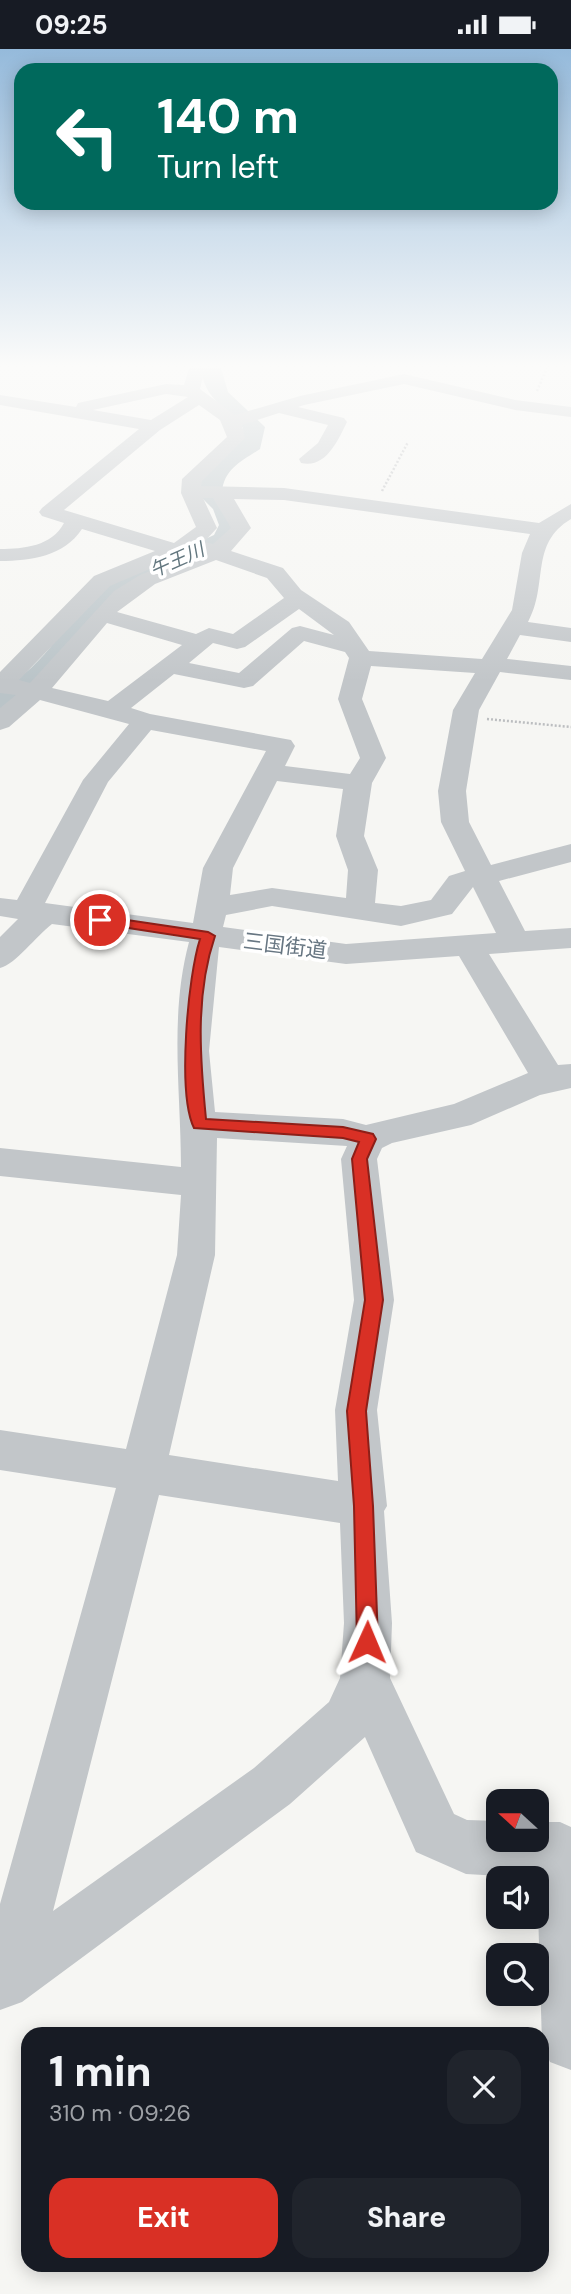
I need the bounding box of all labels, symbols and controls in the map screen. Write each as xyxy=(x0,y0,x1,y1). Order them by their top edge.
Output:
text: 09:25 xyxy=(35,8,108,42)
text: 140 m xyxy=(157,84,299,148)
icon: left xyxy=(42,91,133,182)
text: Turn left xyxy=(157,146,279,188)
water label: 午王川 xyxy=(146,536,210,583)
pin xyxy=(70,890,130,950)
icon: arrive xyxy=(81,901,119,939)
street label: 三国街道 xyxy=(242,927,328,965)
position arrow xyxy=(330,1605,404,1679)
north arrow xyxy=(486,1789,550,1851)
map controls xyxy=(486,1789,549,2006)
button: sound xyxy=(486,1866,549,1929)
button: search xyxy=(486,1943,549,2006)
text: 1 min xyxy=(49,2044,152,2099)
button: close xyxy=(447,2050,521,2124)
text: 310 m · 09:26 xyxy=(49,2098,191,2128)
button: Exit xyxy=(49,2178,278,2258)
button: Share xyxy=(292,2178,521,2258)

